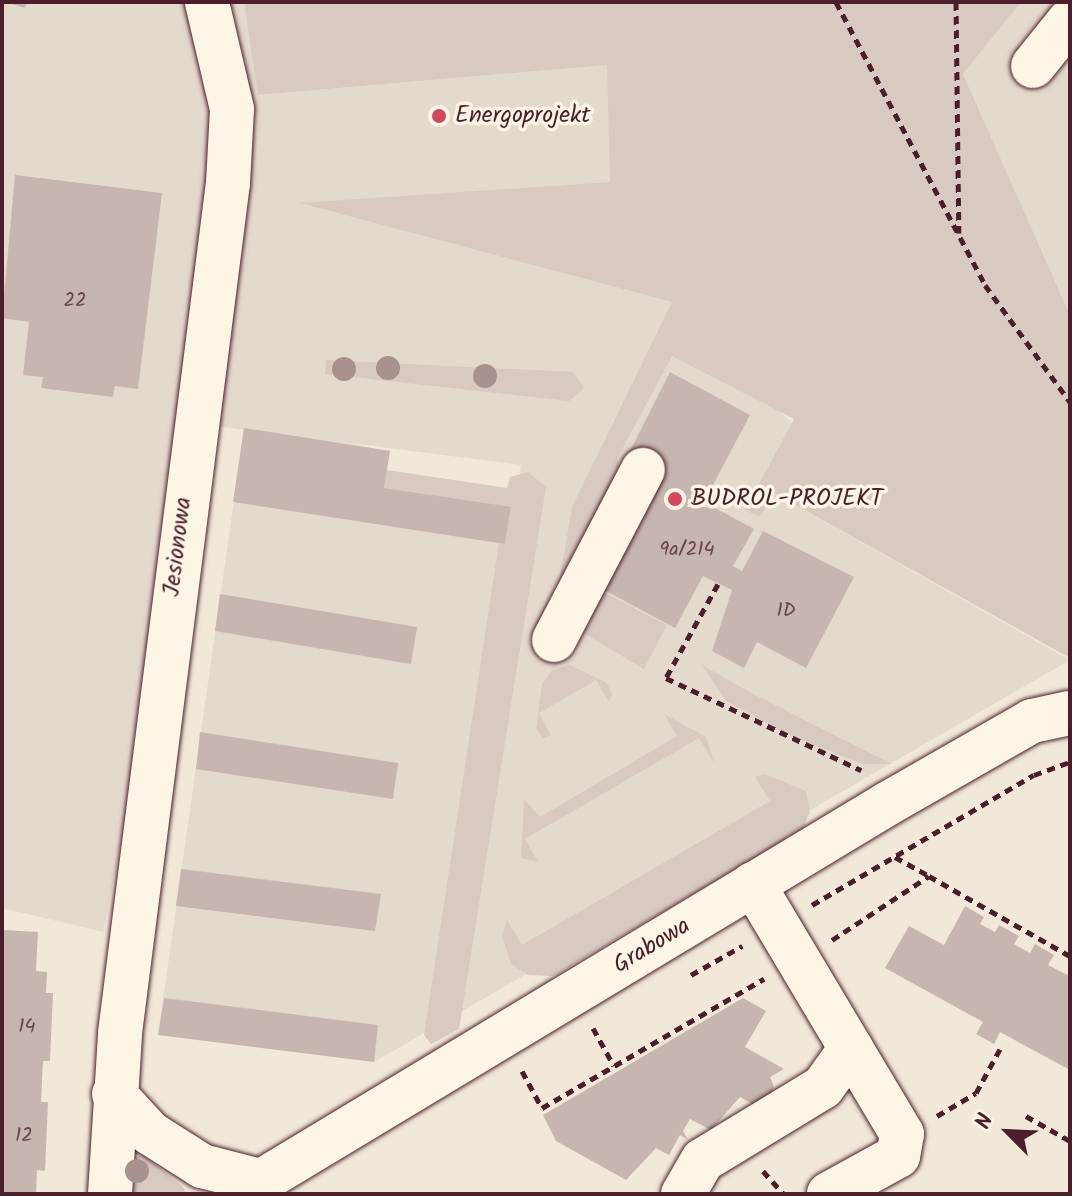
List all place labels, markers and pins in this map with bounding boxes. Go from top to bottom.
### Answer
place label: Energoprojekt [455,102,591,130]
marker: Energoprojekt [430,107,448,125]
place label: BUDROL-PROJEKT [691,485,883,513]
marker: BUDROL-PROJEKT [666,490,684,508]

